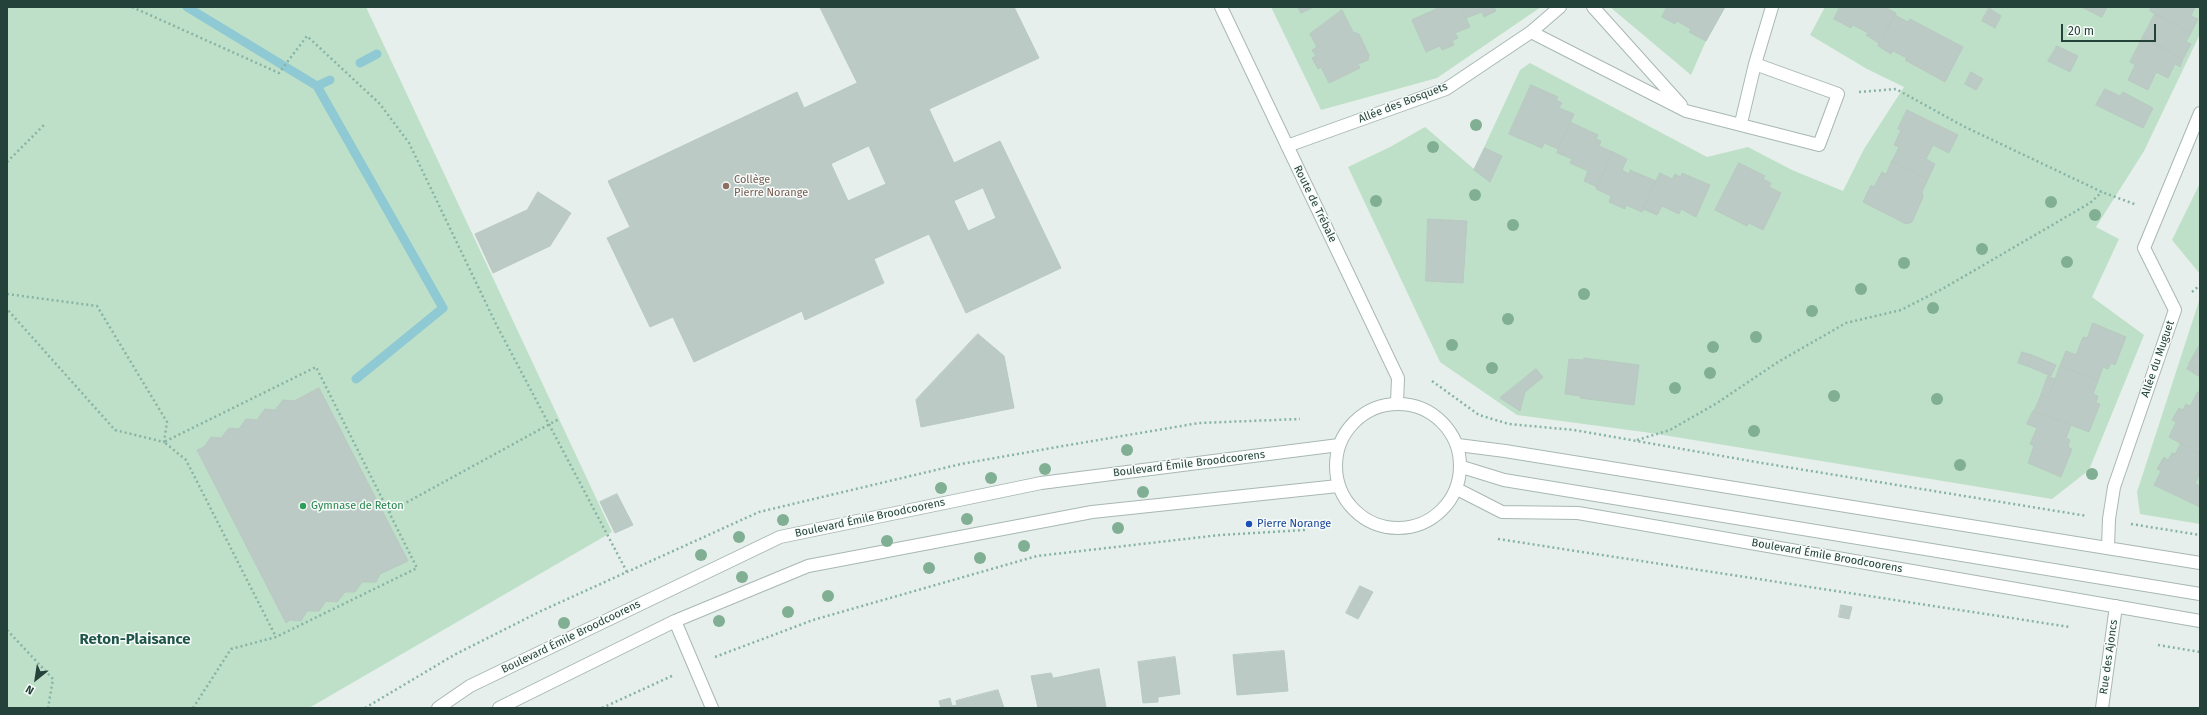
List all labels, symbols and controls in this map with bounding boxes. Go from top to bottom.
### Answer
scale bar [2063,16,2158,42]
text: 20 m [2068,24,2094,38]
street label: Allée des Bosquets [1356,80,1450,126]
street label: Route de Trébale [1291,163,1339,245]
place label: Collège Pierre Norange [734,173,808,199]
marker: Collège Pierre Norange [721,181,731,191]
street label: Allée du Muguet [2139,319,2177,399]
street label: Boulevard Émile Broodcoorens [1112,448,1266,480]
street label: Boulevard Émile Broodcoorens [794,496,946,540]
place label: Gymnase de Reton [311,499,404,513]
marker: Gymnase de Reton [298,501,308,511]
place label: Pierre Norange [1257,517,1331,531]
marker: Pierre Norange [1244,519,1254,529]
street label: Boulevard Émile Broodcoorens [1750,536,1904,576]
street label: Boulevard Émile Broodcoorens [499,598,643,676]
street label: Rue des Ajoncs [2097,619,2121,695]
district label: Reton-Plaisance [79,631,191,649]
north arrow [16,659,56,699]
text: N [23,682,36,697]

